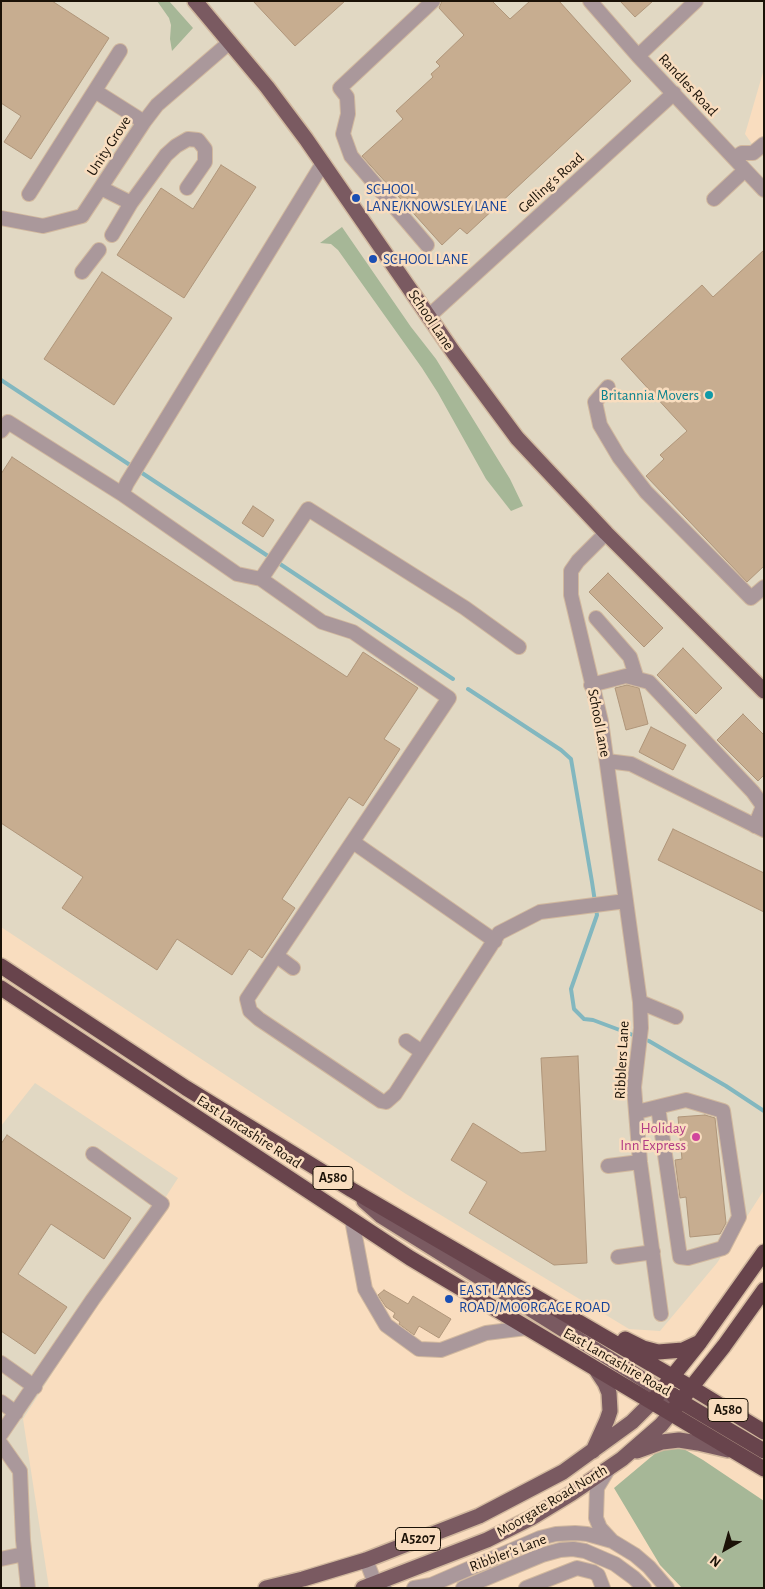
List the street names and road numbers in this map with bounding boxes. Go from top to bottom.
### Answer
street label: Randles Road [655,50,721,120]
street label: Unity Grove [83,113,135,179]
street label: Gelling's Road [515,149,587,217]
street label: School Lane [404,286,458,354]
street label: School Lane [584,687,614,759]
street label: Ribblers Lane [611,1020,633,1100]
street label: East Lancashire Road [193,1091,305,1173]
road number: A580 [313,1166,353,1190]
street label: East Lancashire Road [560,1324,674,1400]
road number: A580 [708,1398,748,1422]
street label: Moorgate Road North [493,1461,611,1541]
road number: A5207 [396,1528,440,1550]
street label: Ribbler's Lane [467,1530,549,1576]

